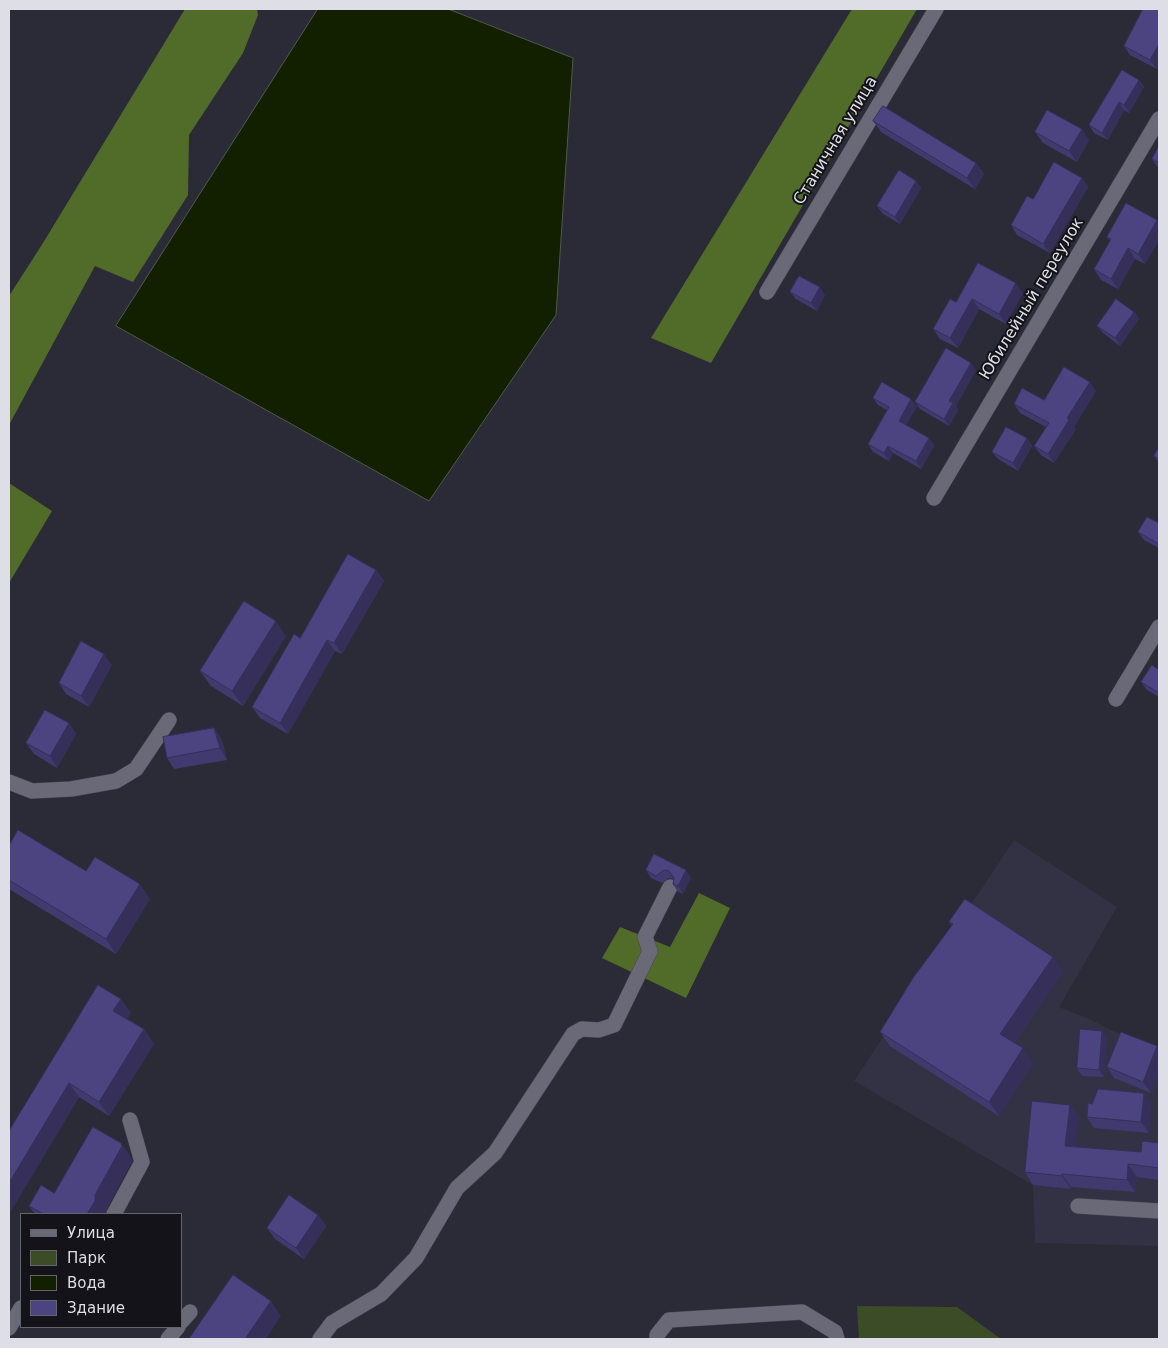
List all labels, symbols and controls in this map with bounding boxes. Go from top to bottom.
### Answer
street label: Станичная улица [790,73,882,209]
street label: Юбилейный переулок [976,214,1088,384]
legend [20,1213,182,1328]
text: Улица [67,1224,115,1242]
text: Парк [67,1249,106,1267]
text: Вода [67,1274,106,1292]
text: Здание [67,1299,125,1317]

